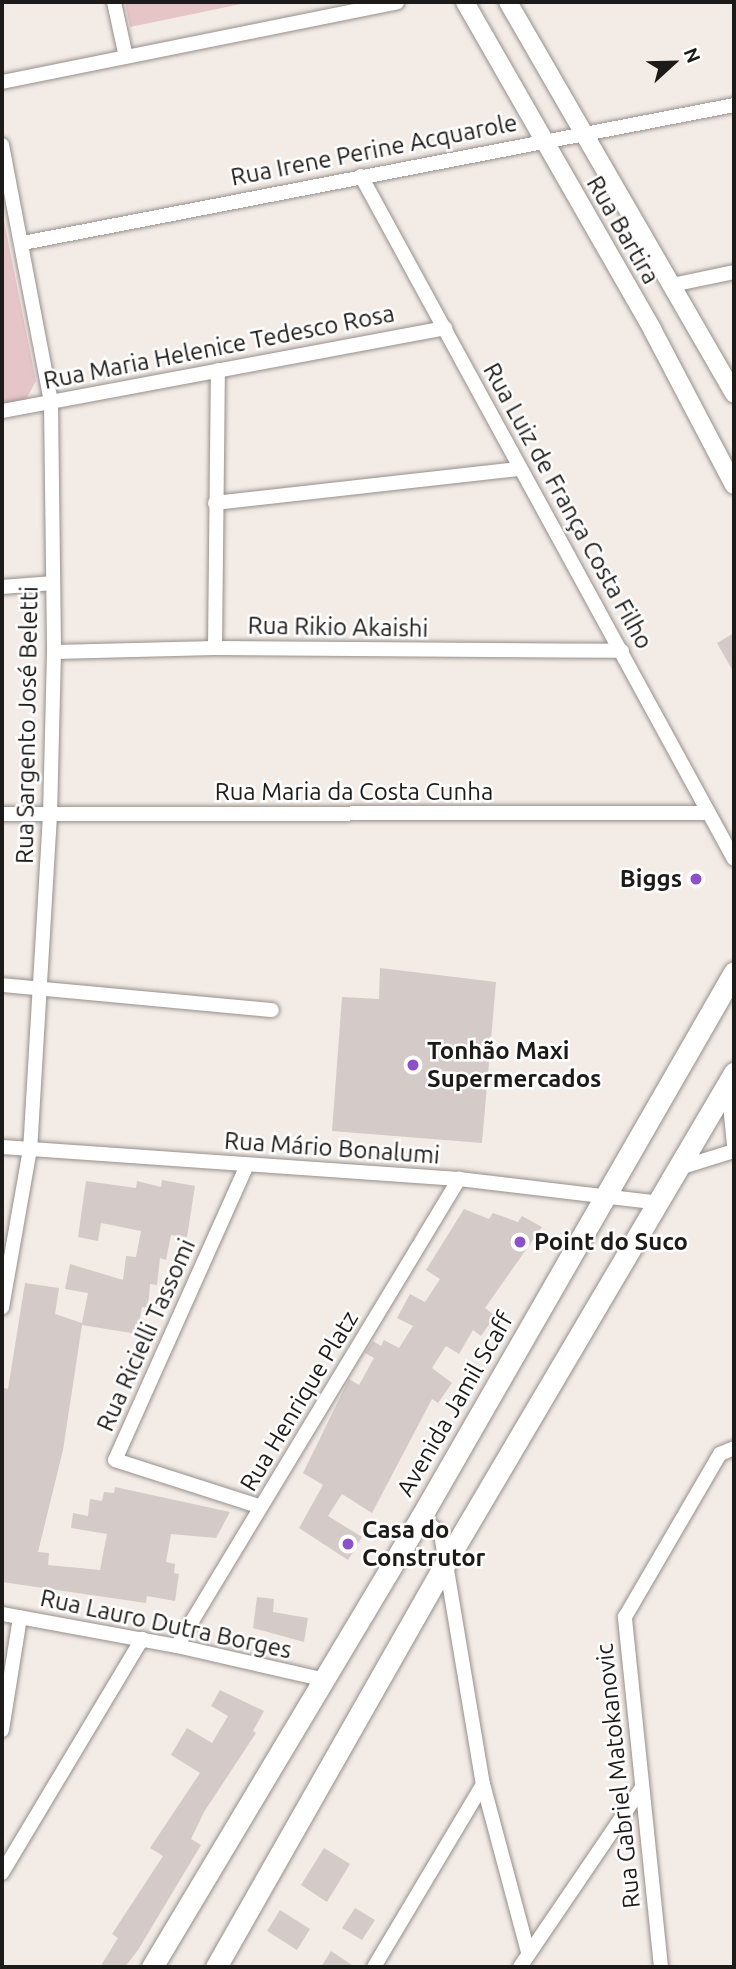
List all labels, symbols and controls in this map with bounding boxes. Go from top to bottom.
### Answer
north arrow [638,28,708,98]
text: N [680,44,705,66]
street label: Rua Irene Perine Acquarole [228,108,520,192]
street label: Rua Bartira [581,171,665,289]
street label: Rua Maria Helenice Tedesco Rosa [41,299,397,395]
street label: Rua Luiz de França Costa Filho [477,358,659,654]
street label: Rua Sargento José Beletti [10,586,44,864]
street label: Rua Rikio Akaishi [247,611,429,643]
street label: Rua Maria da Costa Cunha [215,778,493,806]
place label: Biggs [620,865,682,893]
marker: Biggs [688,871,704,887]
place label: Tonhão Maxi Supermercados [427,1037,601,1093]
marker: Tonhão Maxi Supermercados [405,1057,421,1073]
street label: Rua Mário Bonalumi [223,1126,441,1170]
place label: Point do Suco [534,1228,688,1256]
street label: Rua Ricielli Tassomi [91,1234,201,1436]
marker: Point do Suco [512,1234,528,1250]
street label: Rua Henrique Platz [234,1306,364,1496]
street label: Avenida Jamil Scaff [390,1307,520,1501]
place label: Casa do Construtor [362,1516,485,1572]
marker: Casa do Construtor [340,1536,356,1552]
street label: Rua Lauro Dutra Borges [38,1583,294,1665]
street label: Rua Gabriel Matokanovic [590,1642,646,1910]

